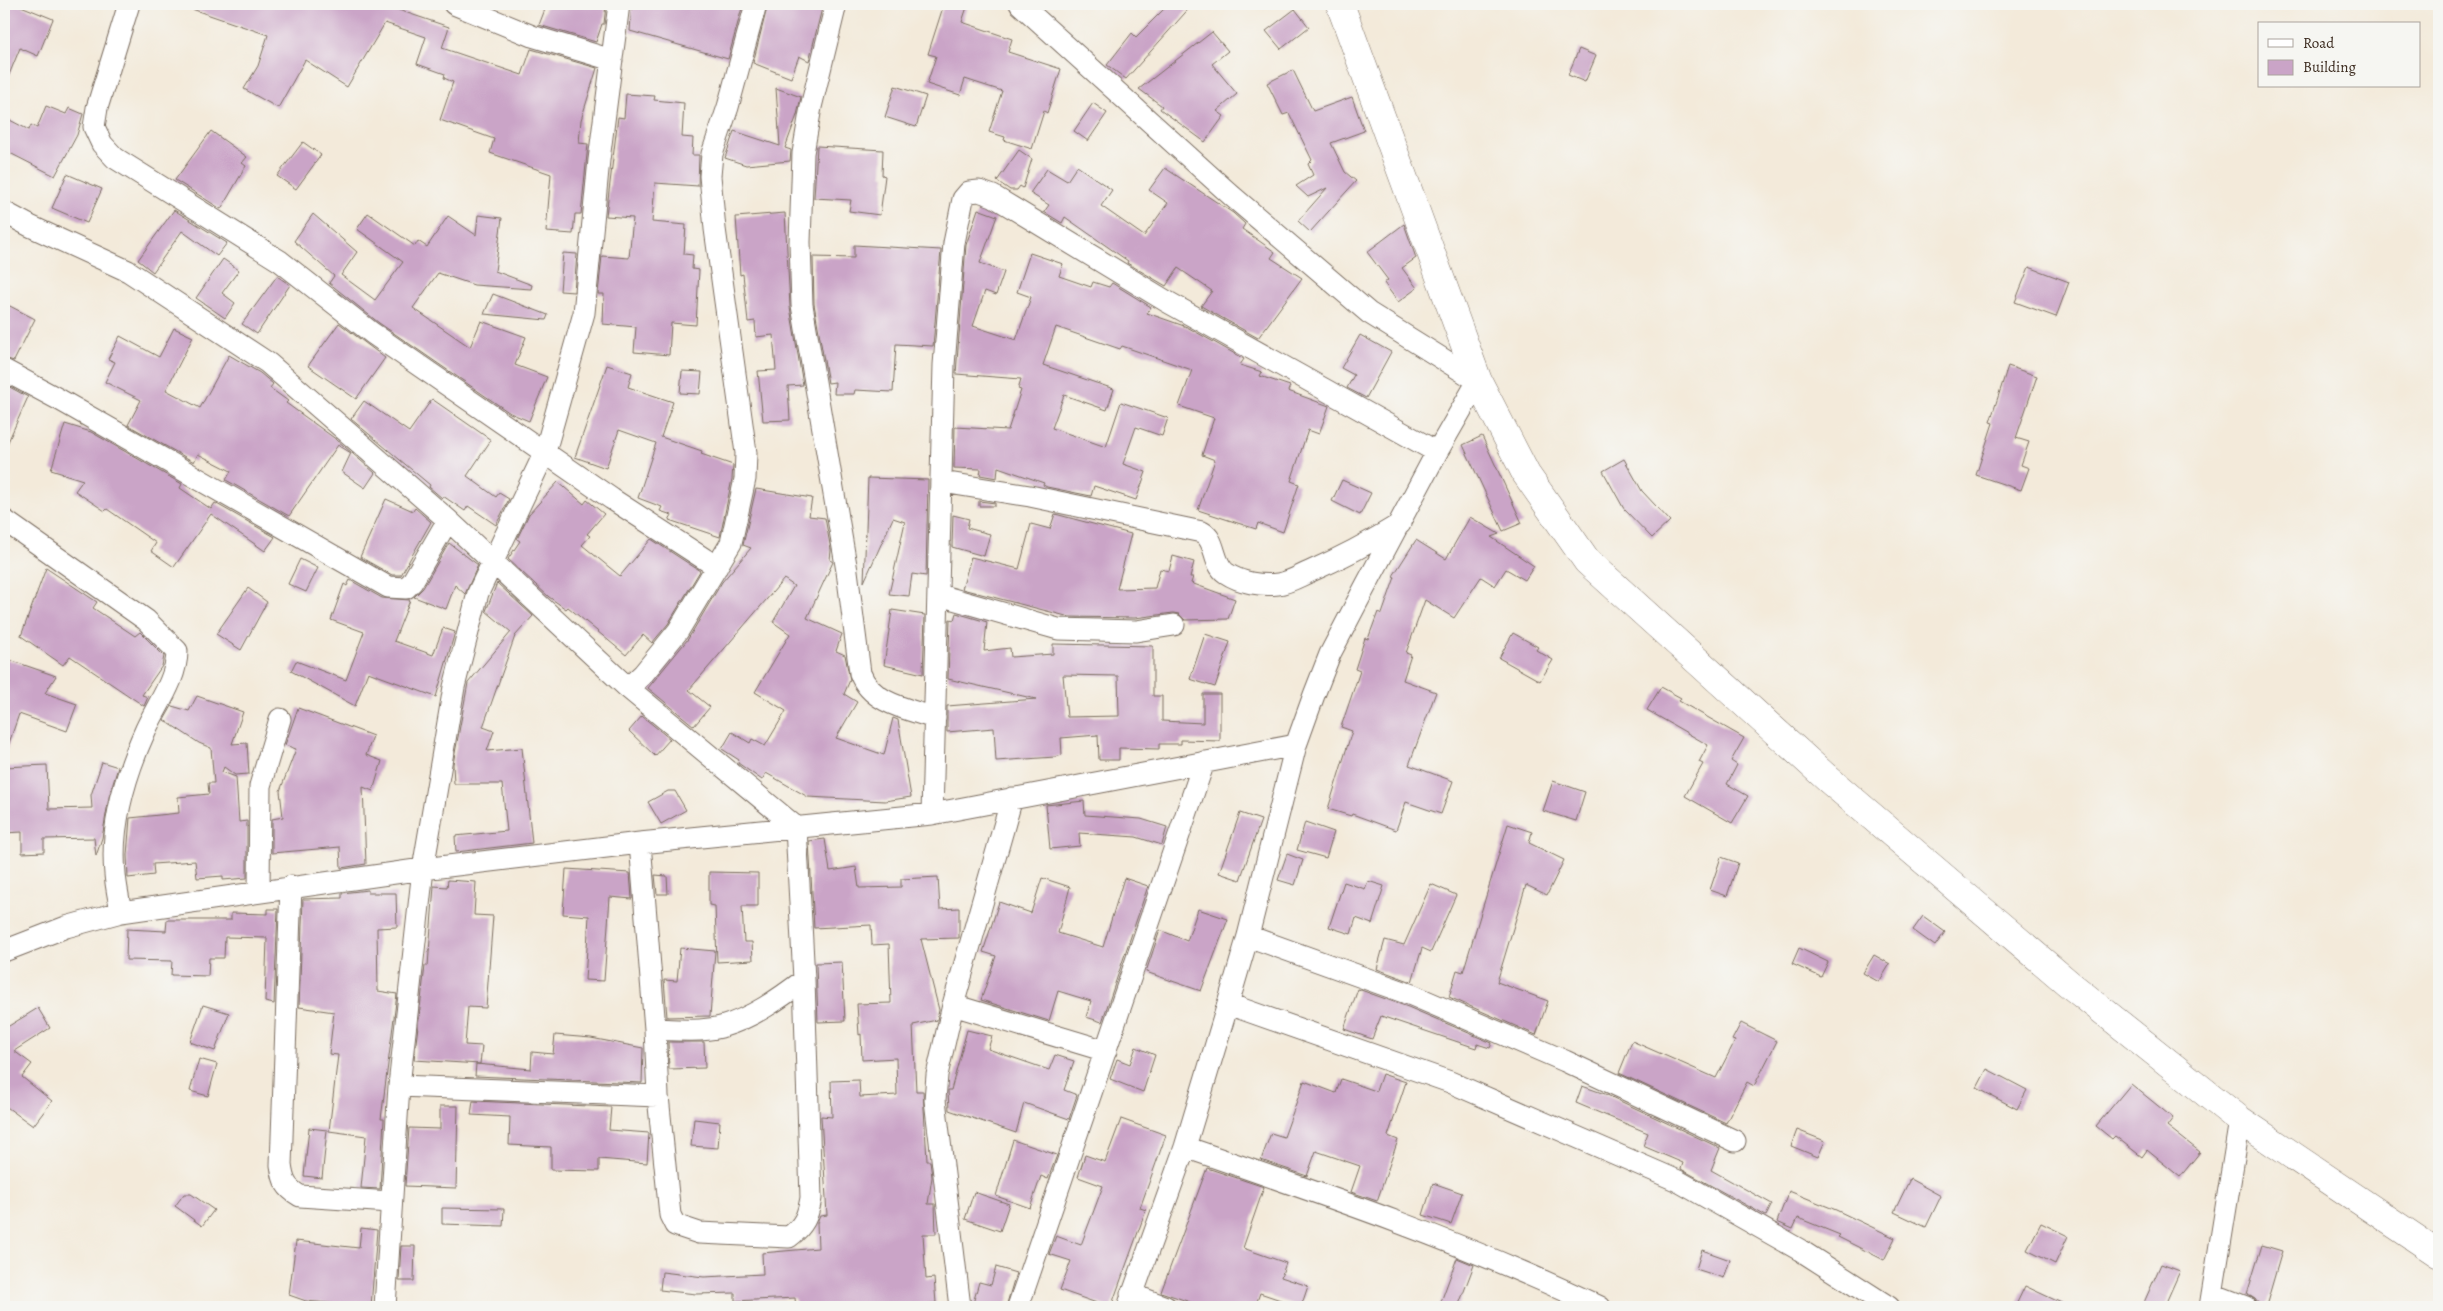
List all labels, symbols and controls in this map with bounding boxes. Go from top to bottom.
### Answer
legend [2258,22,2420,88]
text: Road [2303,33,2335,53]
text: Building [2303,57,2356,77]

